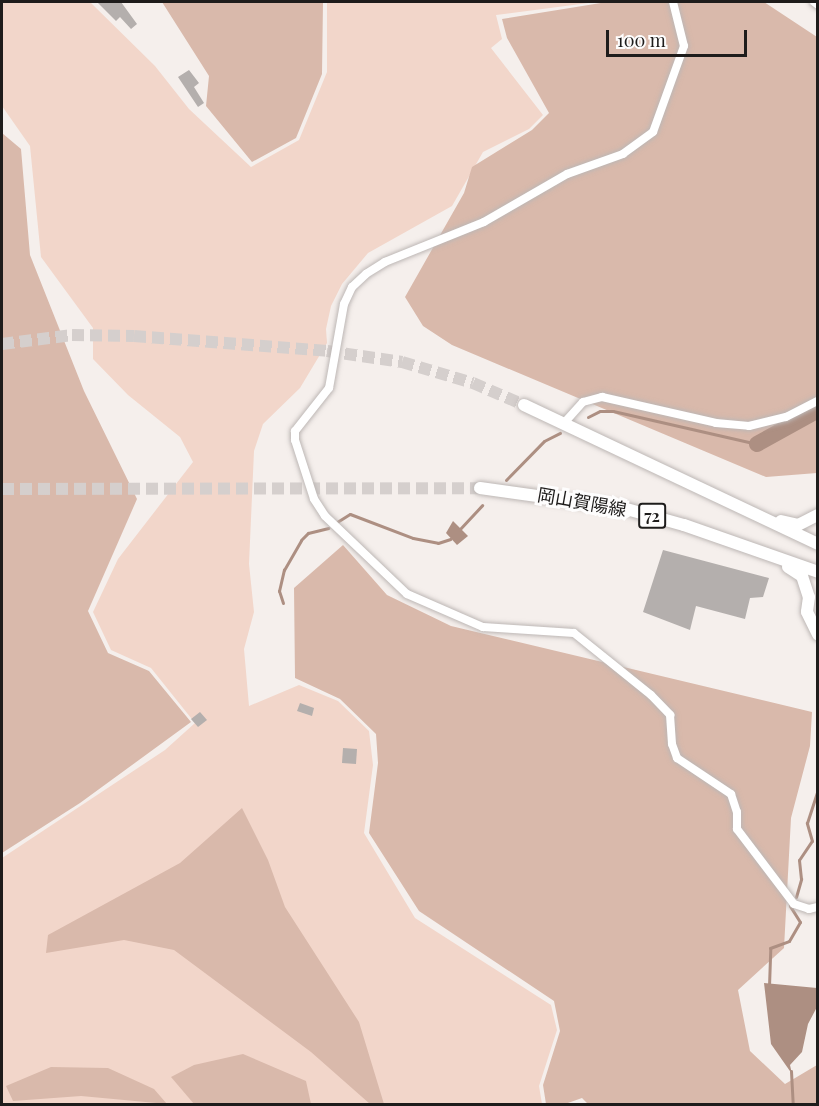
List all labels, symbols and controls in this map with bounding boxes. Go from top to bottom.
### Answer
scale bar [609,18,750,56]
text: 100 m [617,28,666,52]
street label: 岡山賀陽線 [536,484,628,520]
road number: 72 [637,503,667,529]

